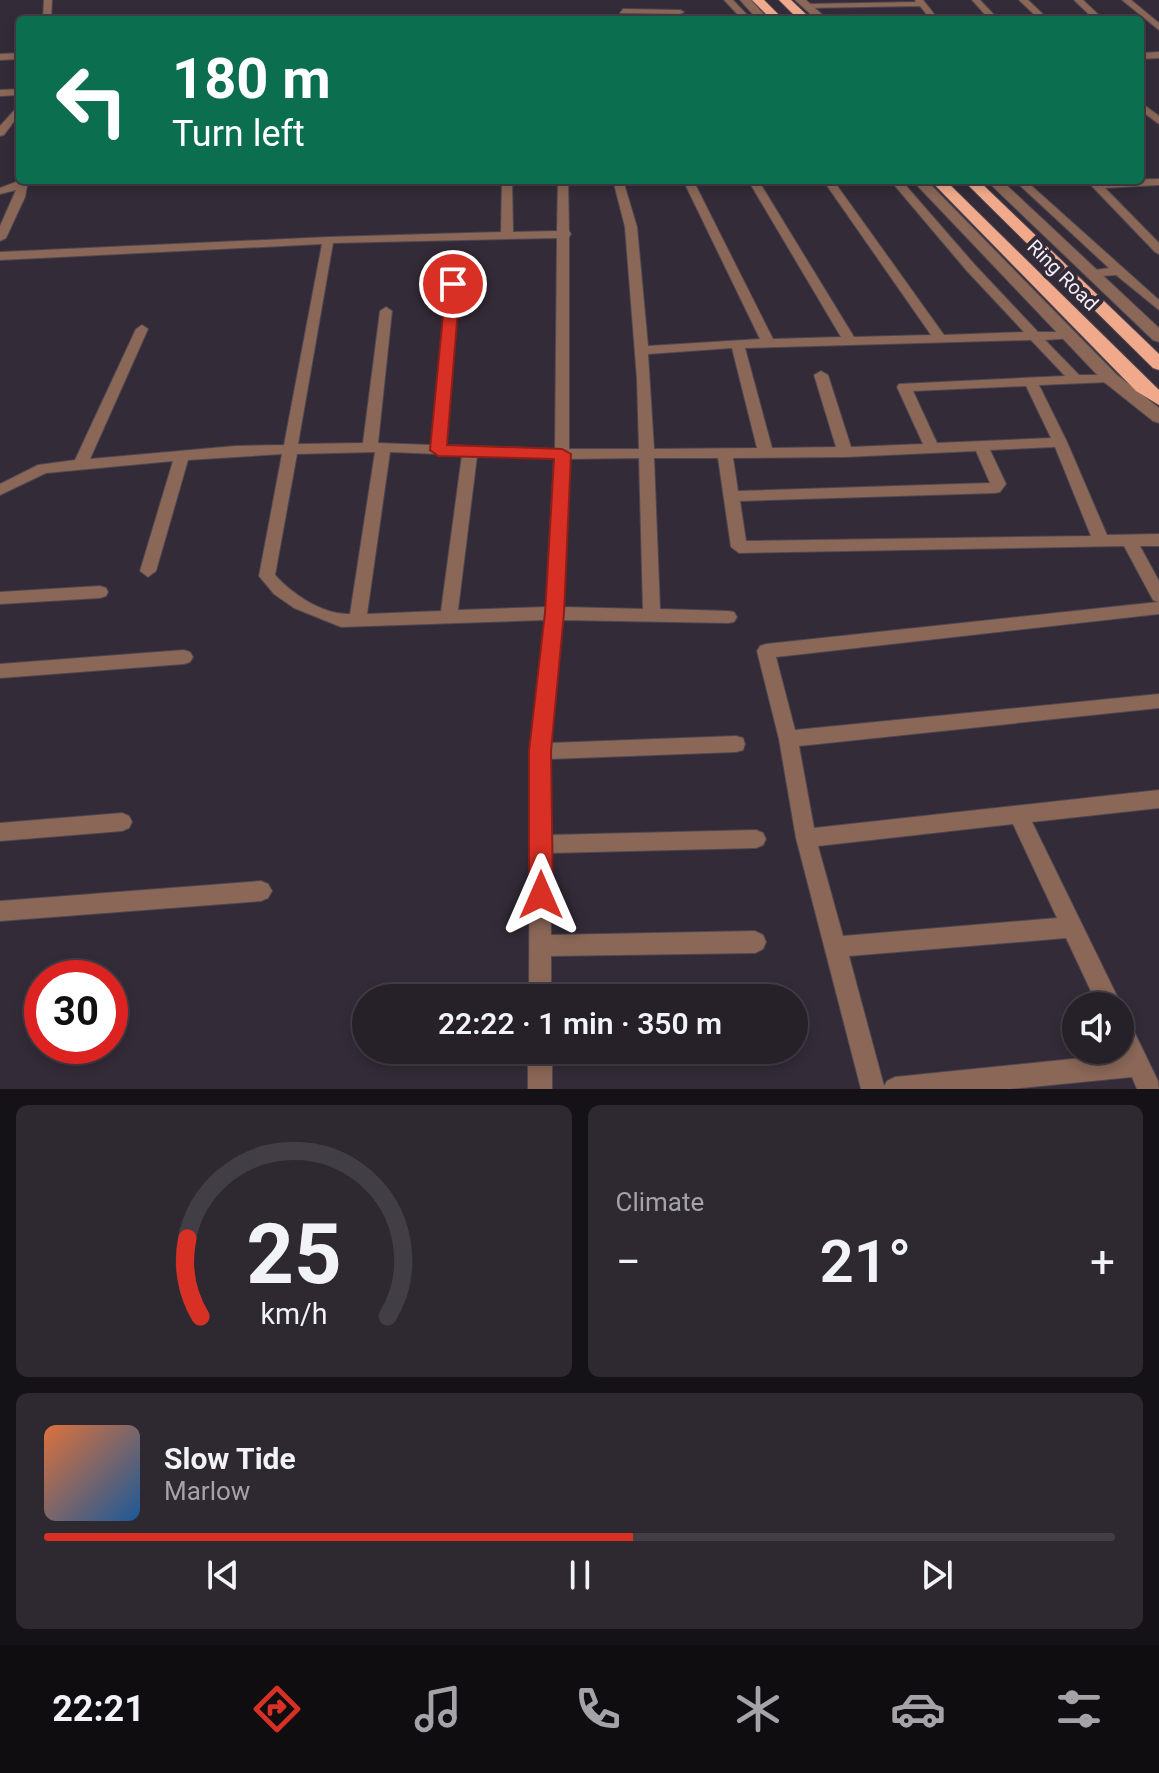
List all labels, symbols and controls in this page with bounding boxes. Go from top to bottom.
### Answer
text: 180 m [172,46,331,112]
icon: left [40,48,144,152]
text: Turn left [172,113,305,155]
street label: Ring Road [1023,235,1103,315]
pin [419,250,487,318]
icon: arrive [431,262,475,306]
position arrow [499,853,583,937]
speed limit sign: 30 [24,960,128,1064]
map controls [1062,992,1134,1064]
button: sound [1062,992,1134,1064]
text: 22:22 · 1 min · 350 m [438,1006,722,1041]
text: Climate [616,1187,704,1217]
text: 25 [246,1206,341,1303]
text: 21° [819,1226,911,1297]
text: − [616,1236,641,1288]
text: + [1090,1236,1115,1288]
text: km/h [260,1297,327,1331]
text: Slow Tide [164,1441,296,1476]
text: Marlow [164,1476,250,1506]
icon: previous [201,1553,245,1597]
icon: pause [558,1553,602,1597]
icon: next [915,1553,959,1597]
icon: directions [249,1681,305,1737]
icon: music [410,1681,466,1737]
icon: phone [570,1681,626,1737]
icon: climate [730,1681,786,1737]
icon: car [890,1681,946,1737]
icon: filters [1051,1681,1107,1737]
text: 22:21 [52,1688,145,1730]

